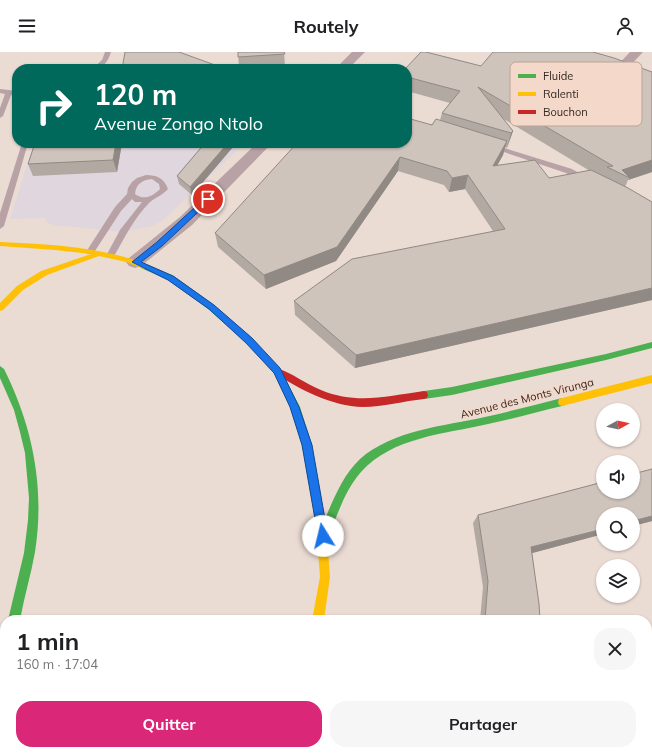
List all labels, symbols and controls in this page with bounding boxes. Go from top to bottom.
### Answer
icon: menu [16,15,38,37]
text: Routely [294,15,358,38]
icon: person [614,15,636,37]
legend [510,62,642,126]
text: Fluide [543,69,573,83]
text: 120 m [94,77,177,112]
icon: right [28,80,80,132]
text: Ralenti [543,87,579,101]
text: Bouchon [543,105,588,119]
text: Avenue Zongo Ntolo [94,112,263,135]
pin [191,182,225,216]
icon: arrive [197,188,219,210]
street label: Avenue des Monts Virunga [459,375,595,421]
north arrow [596,403,640,447]
map controls [596,403,640,603]
button: sound [596,455,640,499]
button: search [596,507,640,551]
position arrow [302,515,344,557]
button: layers [596,559,640,603]
text: 1 min [16,626,79,656]
button: close [594,628,636,670]
text: 160 m · 17:04 [16,656,98,672]
button: Quitter [16,701,322,747]
button: Partager [330,701,636,747]

